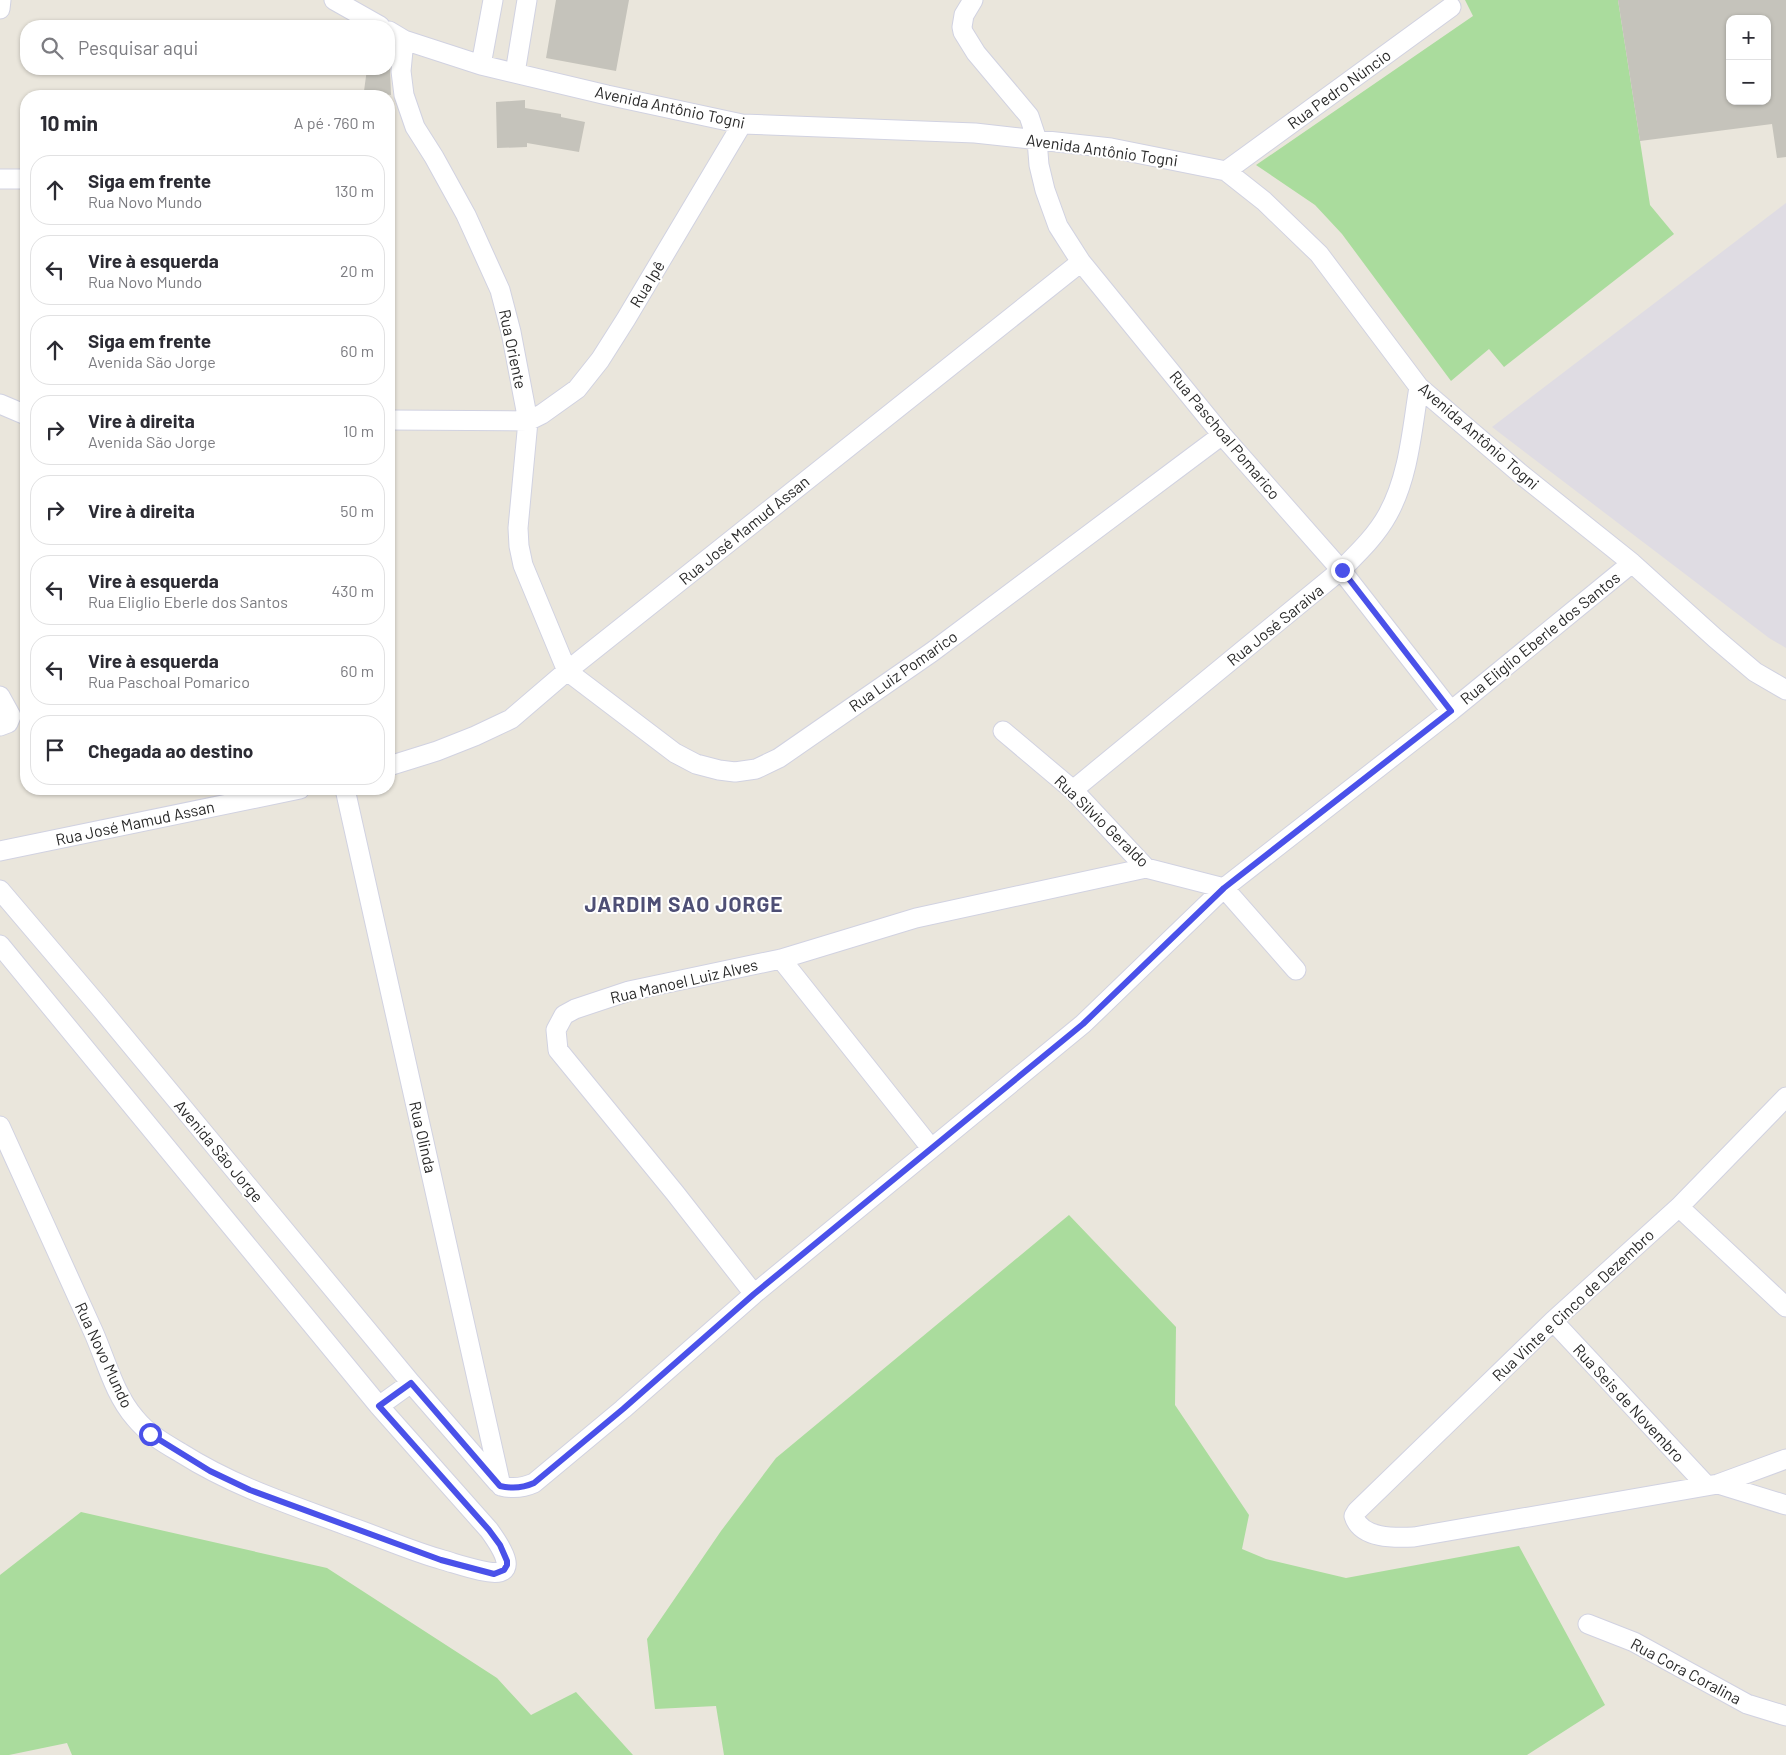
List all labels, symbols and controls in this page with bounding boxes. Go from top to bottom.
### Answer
map controls [1726,15,1771,105]
button: + [1726,15,1771,60]
search box [20,20,395,75]
icon: search [38,34,66,62]
text: Pesquisar aqui [78,36,198,59]
street label: Rua Pedro Núncio [1283,45,1394,132]
button: − [1726,60,1771,105]
street label: Avenida Antônio Togni [593,81,747,132]
text: 10 min [40,110,98,135]
text: A pé · 760 m [294,113,375,132]
street label: Avenida Antônio Togni [1025,129,1179,170]
text: Siga em frente [88,169,211,192]
icon: ahead [41,176,69,204]
text: 130 m [335,181,374,200]
text: Rua Novo Mundo [88,192,202,211]
text: Vire à esquerda [88,249,219,272]
icon: left [41,256,69,284]
street label: Rua Ipê [625,257,668,311]
text: 20 m [340,261,374,280]
text: Rua Novo Mundo [88,272,202,291]
street label: Rua Oriente [496,307,531,390]
text: Siga em frente [88,329,211,352]
icon: ahead [41,336,69,364]
text: 60 m [340,341,374,360]
text: Avenida São Jorge [88,352,216,371]
street label: Rua Paschoal Pomarico [1166,367,1285,503]
street label: Avenida Antônio Togni [1415,378,1543,493]
text: Vire à direita [88,409,195,432]
icon: right [41,416,69,444]
text: 10 m [343,421,374,440]
text: Avenida São Jorge [88,432,216,451]
street label: Rua José Mamud Assan [675,471,813,588]
icon: right [41,496,69,524]
text: Vire à direita [88,499,195,522]
text: 50 m [340,501,374,520]
route end [1331,559,1354,582]
street label: Rua Eliglio Eberle dos Santos [1456,567,1623,708]
text: Vire à esquerda [88,569,219,592]
icon: left [41,576,69,604]
street label: Rua José Saraiva [1223,580,1327,669]
text: 430 m [331,581,374,600]
text: Rua Eliglio Eberle dos Santos [88,592,288,611]
street label: Rua Luiz Pomarico [845,626,961,715]
text: Vire à esquerda [88,649,219,672]
icon: left [41,656,69,684]
text: 60 m [340,661,374,680]
text: Rua Paschoal Pomarico [88,672,250,691]
icon: arrive [41,736,69,764]
text: Chegada ao destino [88,739,253,762]
street label: Rua Silvio Geraldo [1051,771,1154,870]
street label: Rua José Mamud Assan [54,796,216,849]
district label: JARDIM SAO JORGE [584,891,784,916]
street label: Rua Manoel Luiz Alves [608,954,760,1007]
street label: Avenida São Jorge [171,1096,268,1206]
street label: Rua Olinda [406,1099,441,1175]
street label: Rua Vinte e Cinco de Dezembro [1488,1225,1658,1385]
street label: Rua Novo Mundo [72,1299,137,1411]
street label: Rua Seis de Novembro [1570,1340,1689,1466]
route start [139,1423,162,1446]
street label: Rua Cora Coralina [1628,1633,1745,1708]

